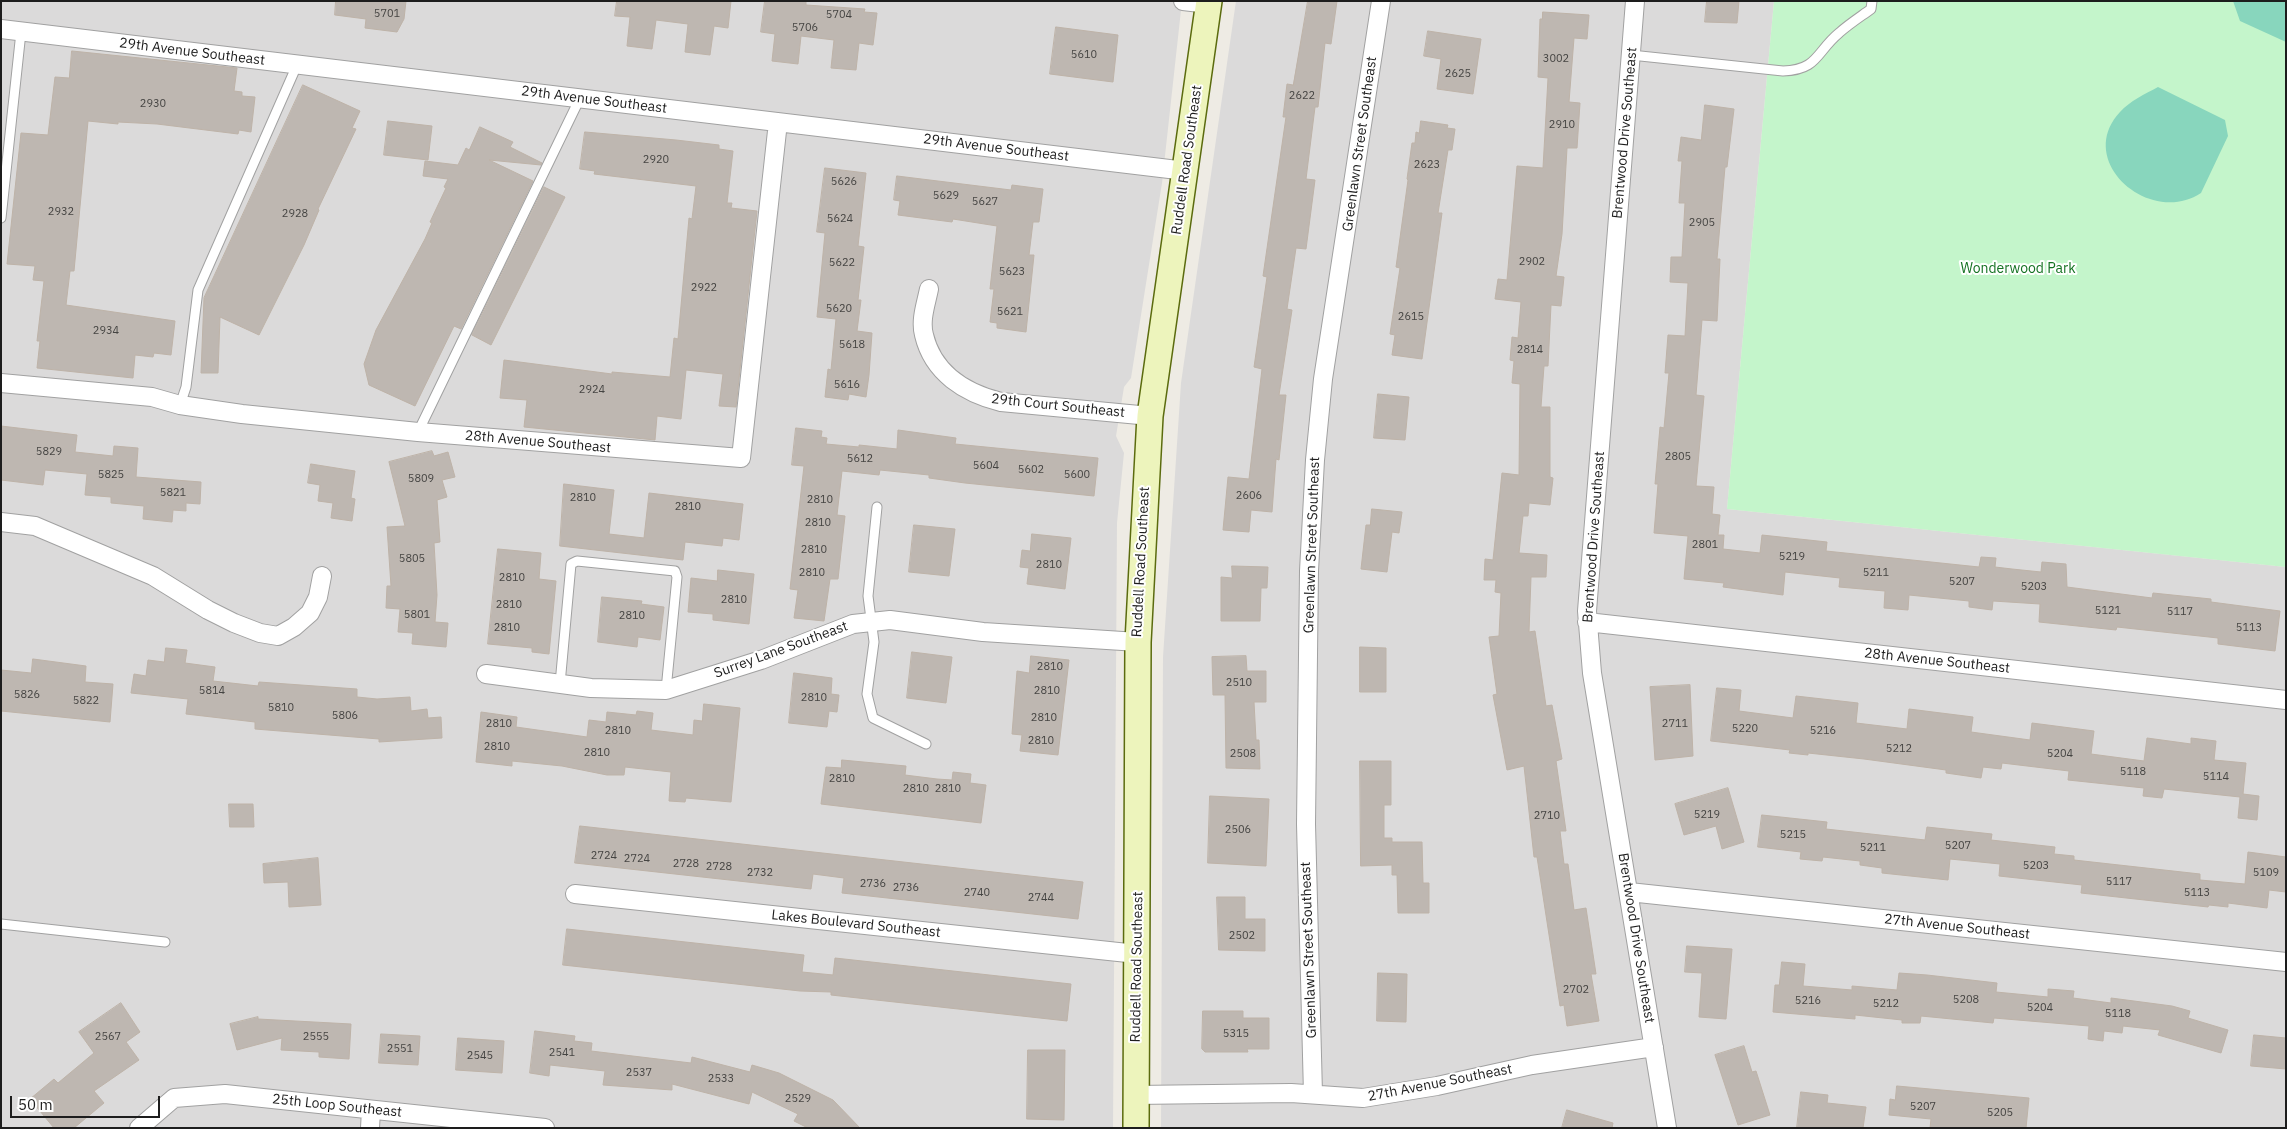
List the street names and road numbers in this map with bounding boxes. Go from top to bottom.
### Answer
street label: 29th Avenue Southeast [118,35,266,69]
street label: Brentwood Drive Southeast [1609,47,1641,219]
street label: Greenlawn Street Southeast [1339,55,1381,233]
street label: 29th Avenue Southeast [520,83,668,117]
street label: Ruddell Road Southeast [1168,84,1206,236]
street label: 29th Avenue Southeast [922,131,1070,165]
street label: 29th Court Southeast [990,391,1126,421]
street label: 28th Avenue Southeast [464,427,612,457]
street label: Brentwood Drive Southeast [1580,451,1608,623]
street label: Greenlawn Street Southeast [1301,456,1323,634]
street label: Ruddell Road Southeast [1129,486,1153,638]
street label: Surrey Lane Southeast [712,618,850,682]
street label: 28th Avenue Southeast [1863,645,2011,677]
street label: Brentwood Drive Southeast [1614,852,1658,1024]
street label: Greenlawn Street Southeast [1298,861,1320,1039]
street label: Ruddell Road Southeast [1127,891,1147,1043]
street label: Lakes Boulevard Southeast [771,907,941,941]
street label: 27th Avenue Southeast [1883,911,2031,943]
street label: 27th Avenue Southeast [1366,1061,1514,1105]
street label: 25th Loop Southeast [271,1091,403,1121]

